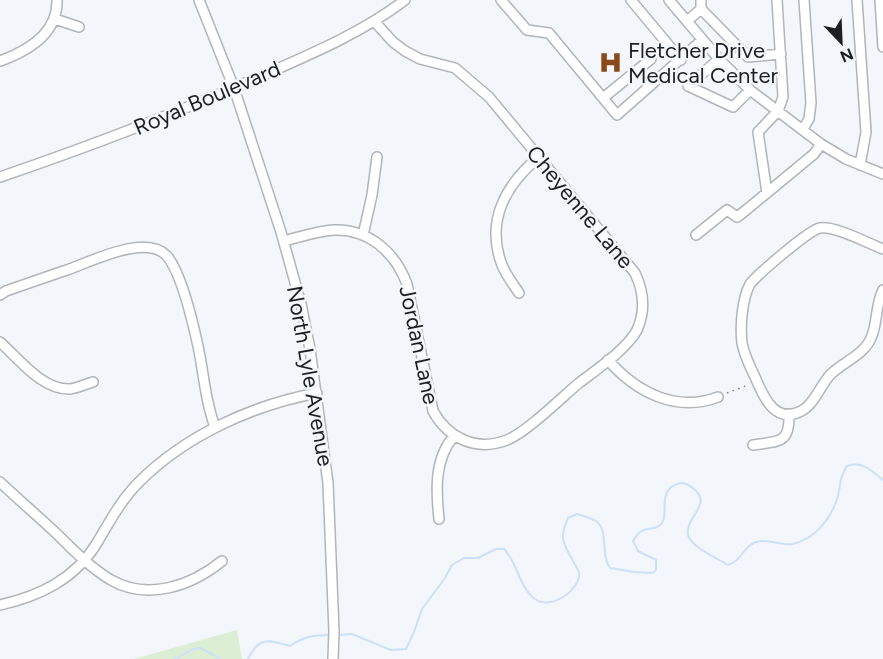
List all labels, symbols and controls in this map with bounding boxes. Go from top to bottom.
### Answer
north arrow [811,12,871,72]
place label: Fletcher Drive Medical Center [628,37,778,89]
text: N [837,44,856,67]
hospital icon: Fletcher Drive Medical Center [597,50,623,76]
street label: Royal Boulevard [130,55,284,141]
street label: Cheyenne Lane [521,140,639,274]
street label: Jordan Lane [393,283,445,407]
street label: North Lyle Avenue [281,284,339,468]

